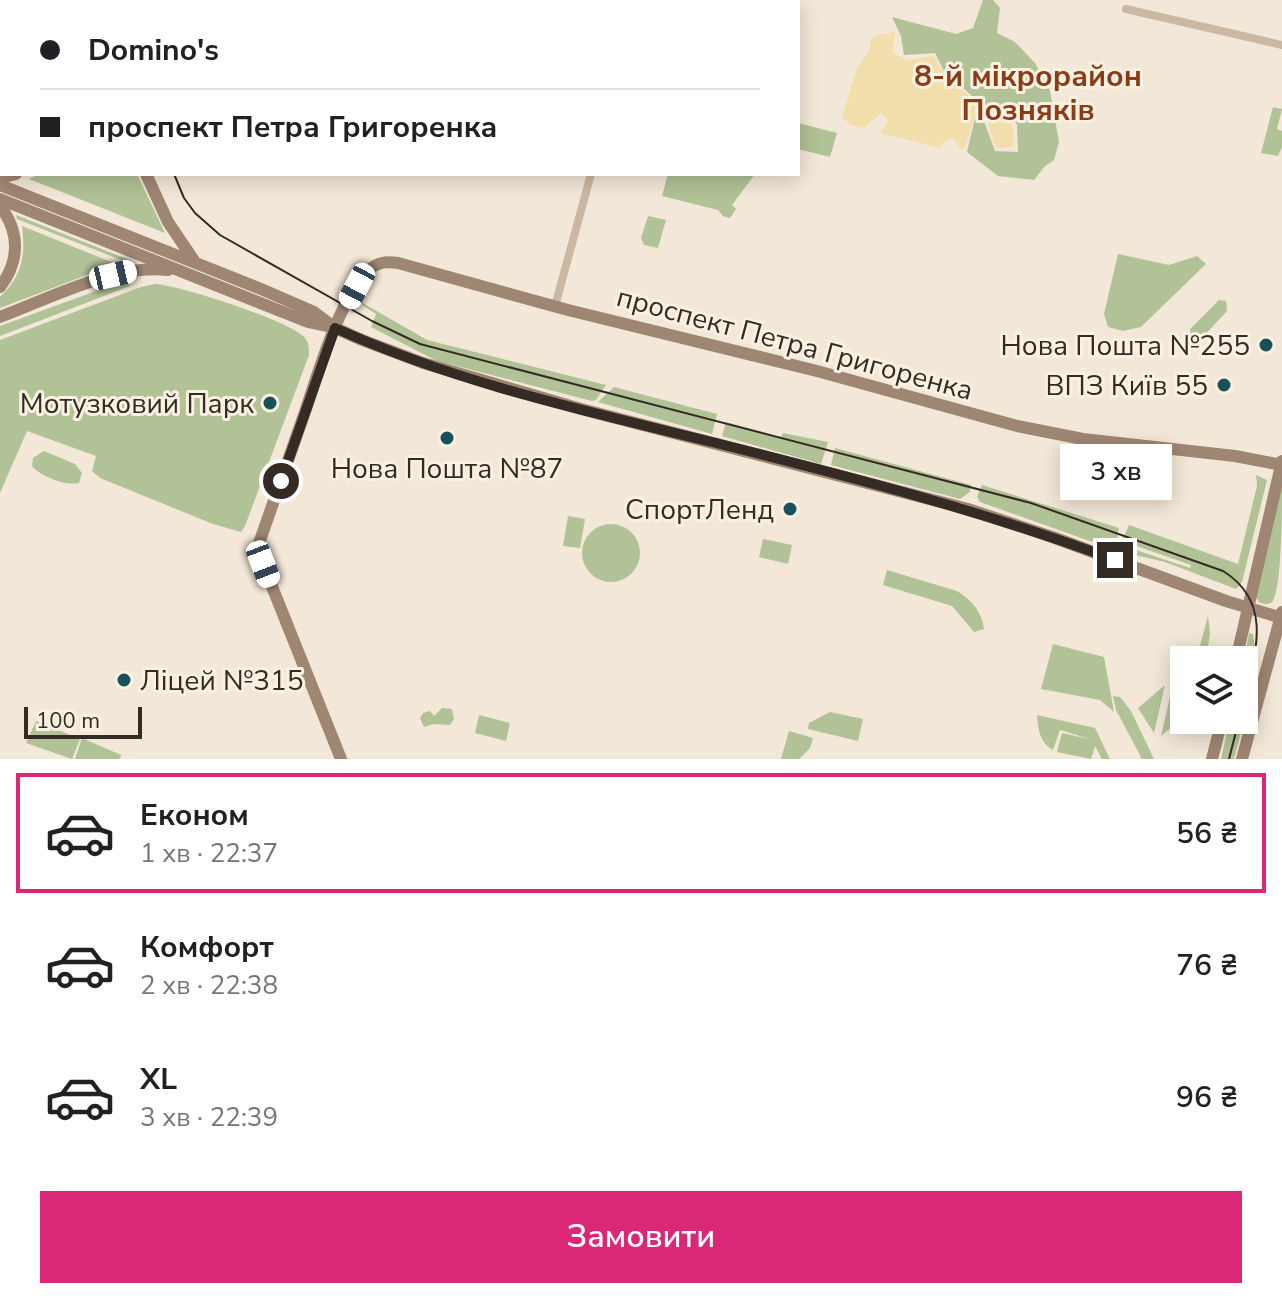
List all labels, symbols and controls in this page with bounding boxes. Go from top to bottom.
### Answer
text: Domino's [88,30,219,71]
district label: 8-й мікрорайон Позняків [914,56,1142,131]
text: проспект Петра Григоренка [88,107,497,148]
car [87,258,139,292]
car [335,259,379,313]
street label: проспект Петра Григоренка [612,278,977,410]
place label: Нова Пошта №255 [1001,327,1250,365]
marker: Нова Пошта №255 [1257,336,1275,354]
place label: ВПЗ Київ 55 [1046,367,1208,405]
marker: ВПЗ Київ 55 [1215,376,1233,394]
place label: Мотузковий Парк [20,385,254,423]
marker: Мотузковий Парк [261,394,279,412]
marker: Нова Пошта №87 [438,429,456,447]
callout: 3 хв [1059,444,1171,500]
place label: Нова Пошта №87 [331,450,563,488]
text: 3 хв [1090,454,1142,489]
route start [263,463,299,499]
place label: СпортЛенд [625,491,774,529]
marker: СпортЛенд [781,500,799,518]
car [243,537,283,591]
route end [1097,542,1133,578]
map controls [1170,646,1258,734]
button: layers [1170,646,1258,734]
place label: Ліцей №315 [140,662,304,700]
marker: Ліцей №315 [115,671,133,689]
scale bar [24,703,142,739]
text: 100 m [36,706,100,736]
text: Економ [140,795,249,836]
icon: car [44,797,116,869]
text: 56 ₴ [1176,813,1238,854]
text: 1 хв · 22:37 [140,836,278,871]
text: Комфорт [140,927,274,968]
icon: car [44,929,116,1001]
text: 76 ₴ [1176,945,1238,986]
text: 2 хв · 22:38 [140,968,278,1003]
text: XL [140,1059,177,1100]
icon: car [44,1061,116,1133]
text: 96 ₴ [1176,1077,1238,1118]
text: 3 хв · 22:39 [140,1100,278,1135]
button: Замовити [40,1191,1242,1283]

